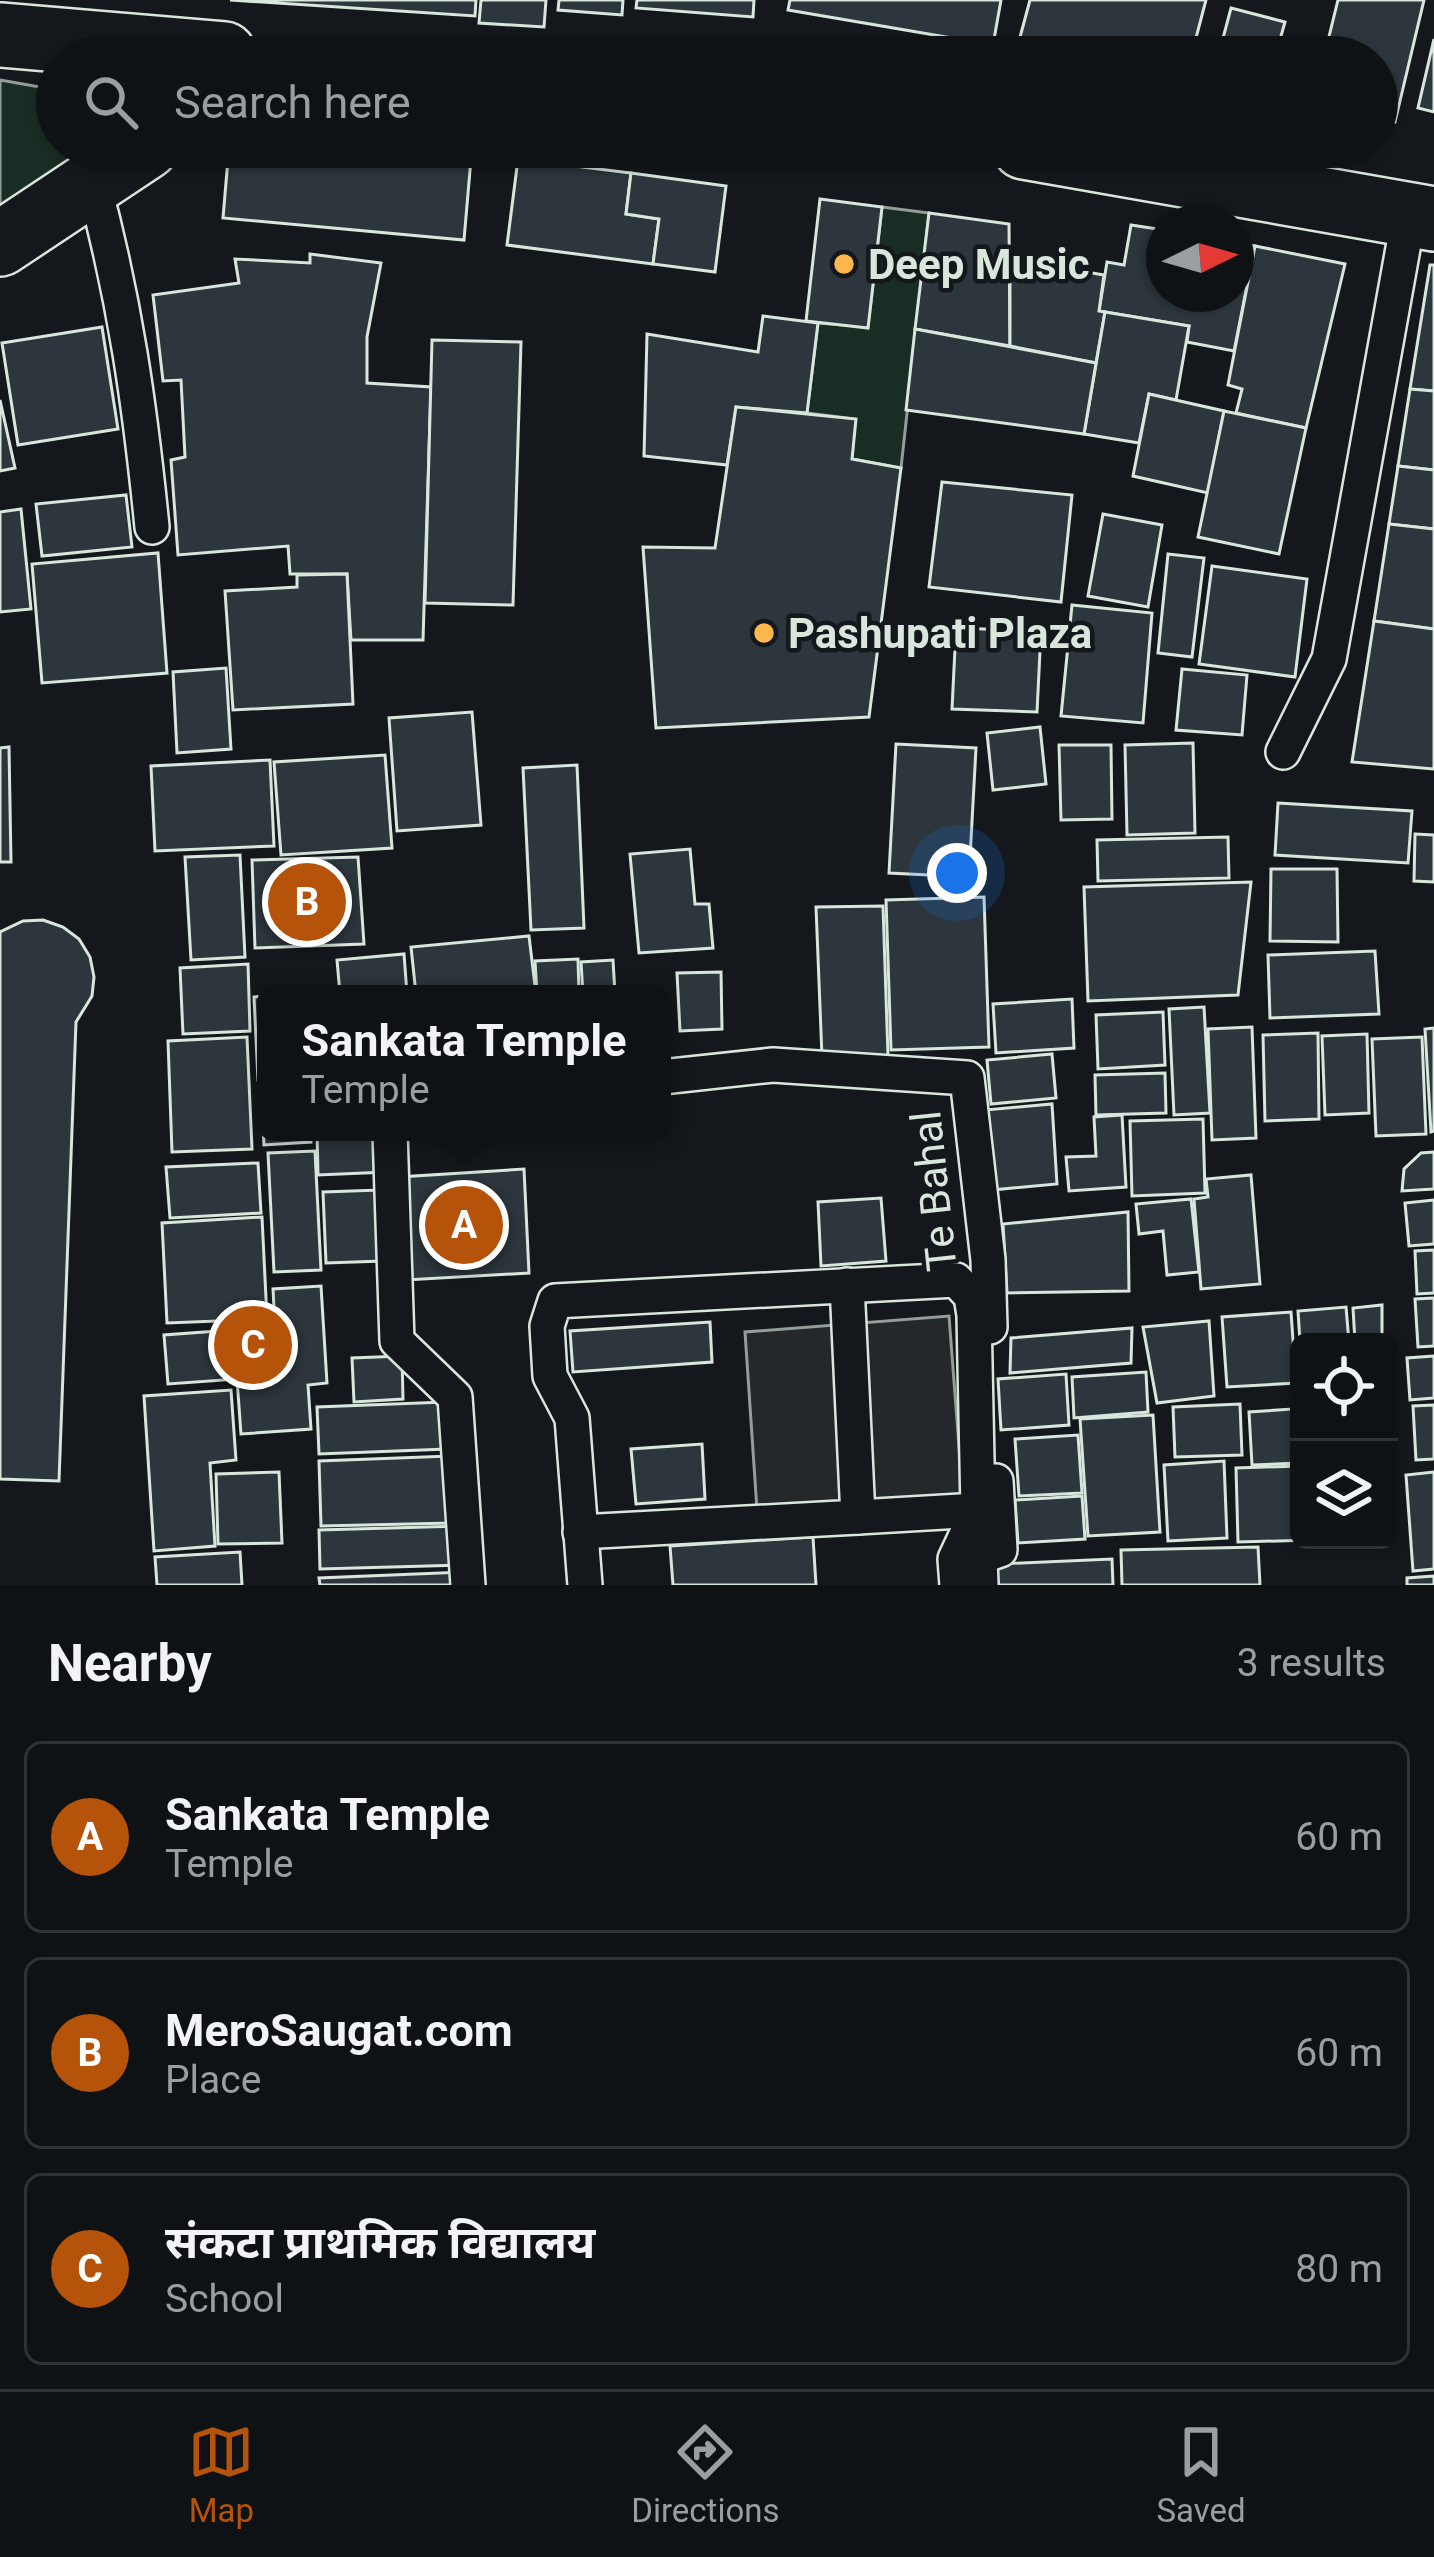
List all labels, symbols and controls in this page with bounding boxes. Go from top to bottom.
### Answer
search box [36,36,1398,168]
icon: search [78,69,144,135]
text: Search here [174,76,411,129]
north arrow [1146,204,1254,312]
place label: Deep Music [868,240,1090,289]
marker: Deep Music [831,251,857,277]
place label: Pashupati Plaza [788,609,1092,658]
marker: Pashupati Plaza [751,620,777,646]
your location [927,843,987,903]
pin: B [268,857,346,947]
popup [257,985,671,1141]
text: Sankata Temple [301,1014,627,1067]
text: Temple [301,1067,430,1113]
street label: Te Bahal [901,1108,967,1274]
pin: A [425,1180,503,1270]
pin: C [214,1300,292,1390]
map controls [1290,1333,1398,1549]
button: locate [1290,1333,1398,1441]
button: layers [1290,1441,1398,1549]
text: Nearby [48,1634,212,1693]
text: 3 results [1237,1640,1386,1686]
text: Sankata Temple [165,1788,490,1841]
text: A [77,1814,103,1860]
text: 60 m [1295,1814,1383,1860]
text: Temple [165,1841,293,1887]
text: MeroSaugat.com [165,2004,513,2057]
text: B [78,2030,102,2076]
text: 60 m [1295,2030,1383,2076]
text: Place [165,2057,261,2103]
text: संकटा प्राथमिक विद्यालय [165,2216,595,2269]
text: C [77,2246,103,2292]
text: 80 m [1295,2246,1383,2292]
text: School [165,2276,284,2322]
tab: Map [188,2419,254,2530]
tab: Directions [631,2419,780,2530]
tab: Saved [1156,2419,1246,2530]

